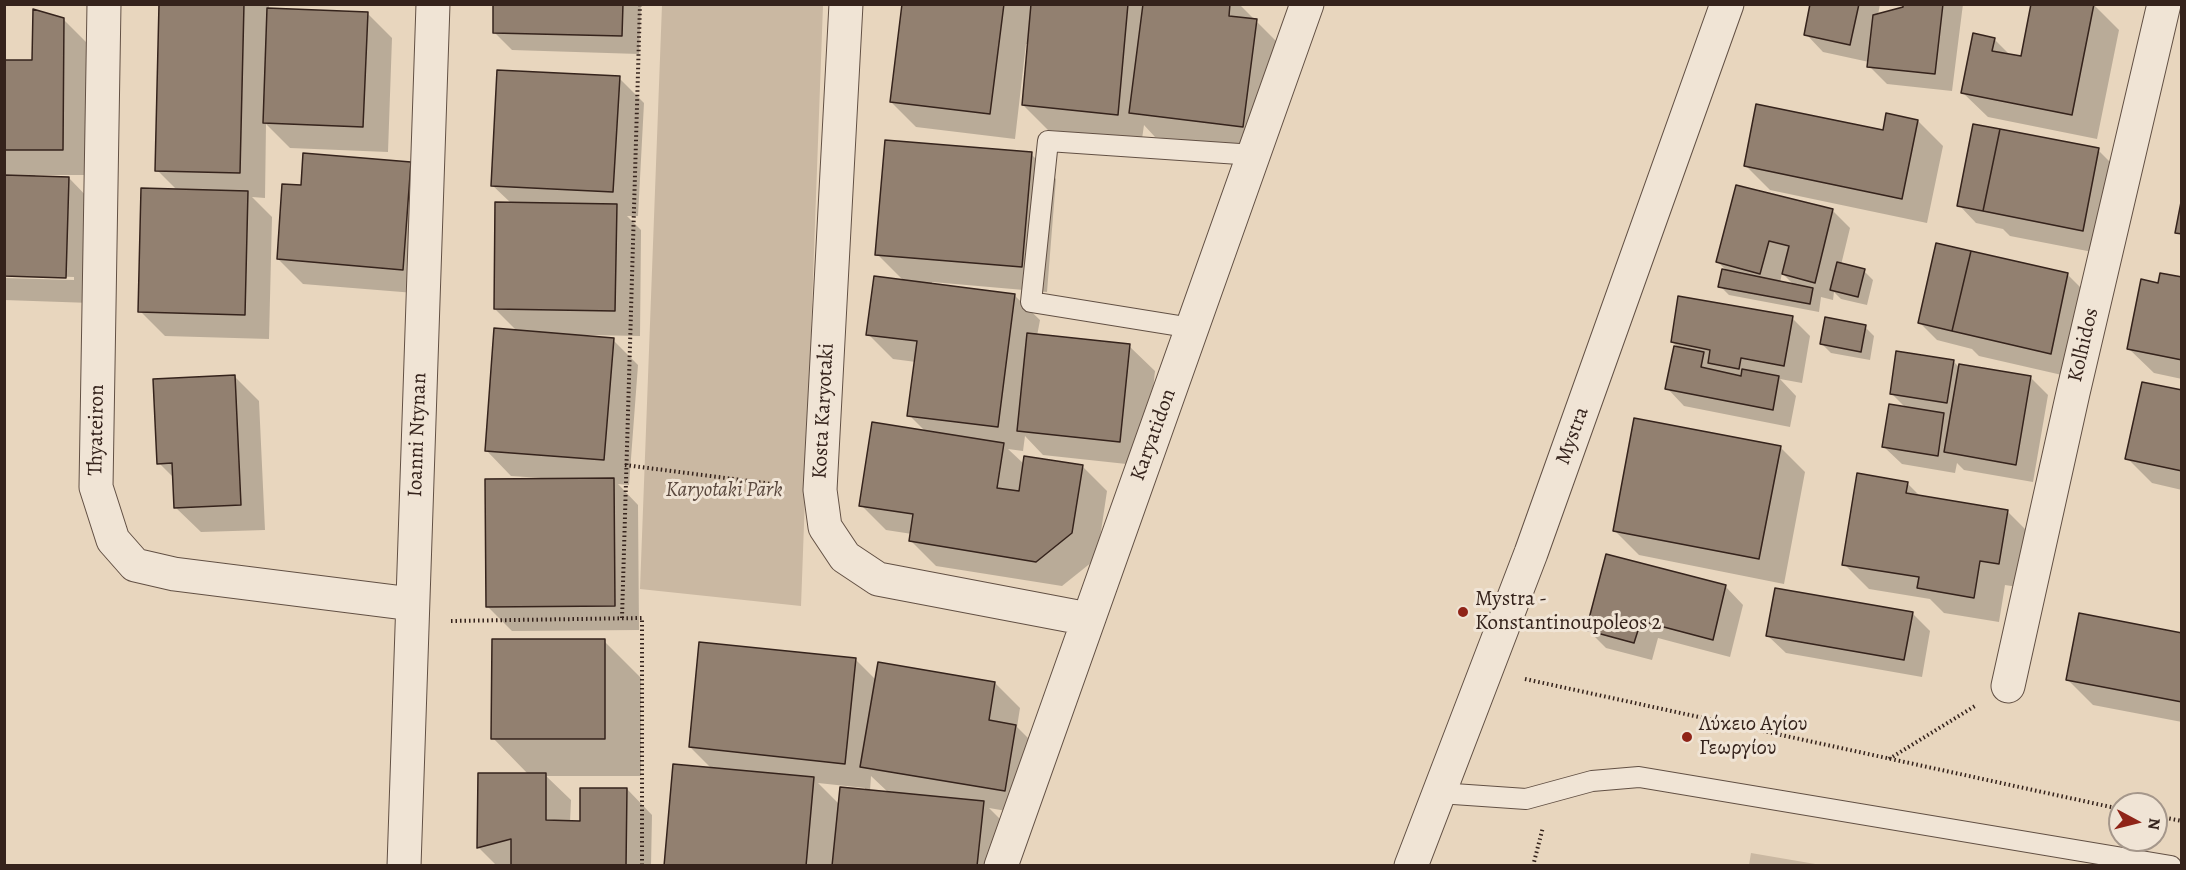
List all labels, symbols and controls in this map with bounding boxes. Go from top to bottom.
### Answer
street label: Kolhidos [2063,305,2105,385]
street label: Kosta Karyotaki [808,342,840,480]
street label: Ioanni Ntynan [403,372,433,498]
street label: Thyateiron [84,384,110,476]
street label: Karyatidon [1126,386,1182,484]
street label: Mystra [1551,404,1595,468]
park label: Karyotaki Park [666,478,782,504]
place label: Mystra - Konstantinoupoleos 2 [1475,587,1661,637]
marker: Mystra - Konstantinoupoleos 2 [1456,605,1470,619]
place label: Λύκειο Αγίου Γεωργίου [1699,712,1808,762]
marker: Λύκειο Αγίου Γεωργίου [1680,730,1694,744]
north arrow [2108,792,2168,852]
text: N [2142,817,2166,831]

